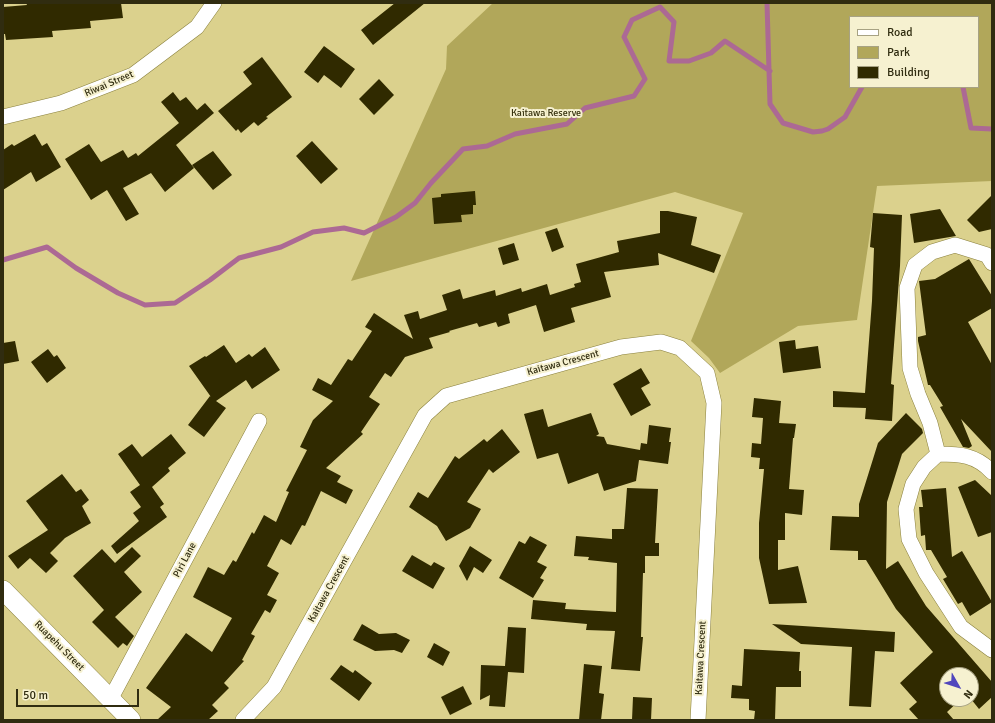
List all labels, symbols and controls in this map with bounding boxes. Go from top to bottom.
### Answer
legend [849,16,979,88]
text: Road [887,25,913,40]
text: Park [887,45,910,60]
text: Building [887,65,930,80]
street label: Riwai Street [83,68,135,100]
park label: Kaitawa Reserve [511,107,581,119]
street label: Kaitawa Crescent [526,348,600,378]
street label: Piri Lane [171,540,199,580]
street label: Kaitawa Crescent [306,554,352,624]
street label: Ruapehu Street [31,618,87,674]
street label: Kaitawa Crescent [693,621,709,695]
north arrow [939,667,979,707]
scale bar [18,681,141,707]
text: N [960,687,975,701]
text: 50 m [23,688,48,703]

